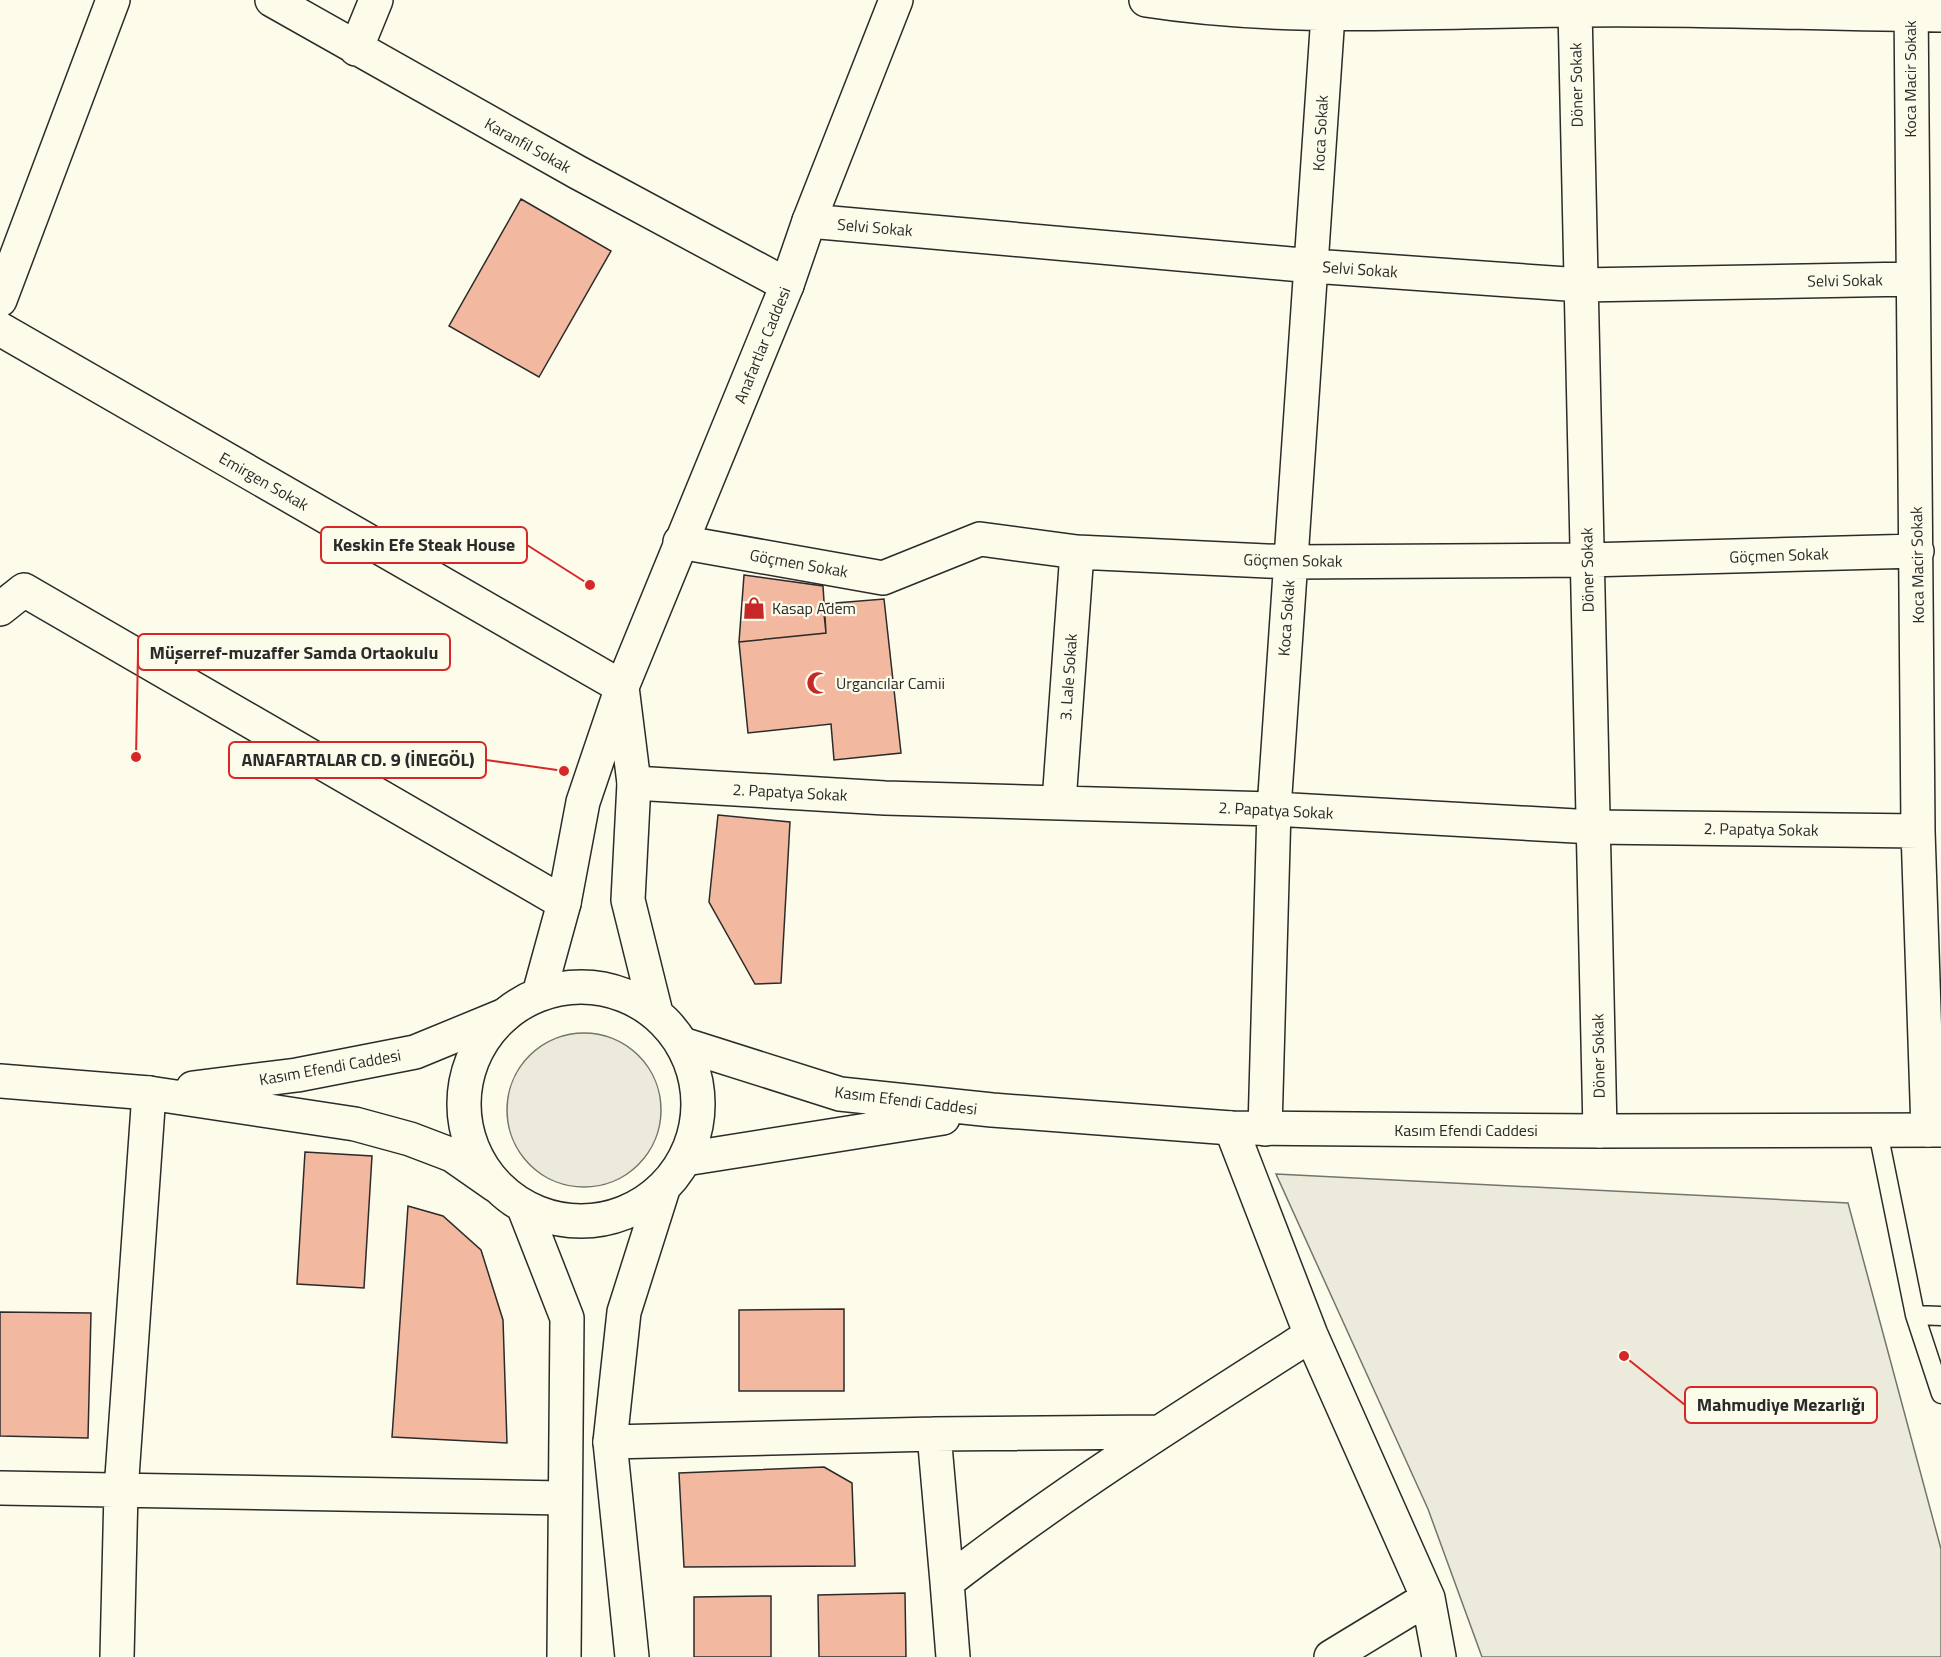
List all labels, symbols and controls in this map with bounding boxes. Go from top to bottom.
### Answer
street label: Koca Macir Sokak [1898,20,1922,138]
street label: Döner Sokak [1563,42,1589,128]
street label: Koca Sokak [1306,94,1334,172]
street label: Karanfil Sokak [480,111,576,179]
street label: Selvi Sokak [836,212,914,242]
street label: Selvi Sokak [1321,254,1399,284]
street label: Selvi Sokak [1807,267,1883,293]
street label: Anafartlar Caddesi [728,283,796,407]
street label: Emirgen Sokak [215,446,314,517]
street label: Koca Macir Sokak [1904,506,1930,624]
callout: Keskin Efe Steak House [321,527,527,563]
street label: Döner Sokak [1574,527,1600,613]
text: Keskin Efe Steak House [333,531,515,558]
street label: Göçmen Sokak [1729,541,1829,569]
street label: Göçmen Sokak [748,543,850,583]
street label: Göçmen Sokak [1243,547,1343,573]
street label: Koca Sokak [1271,579,1301,657]
shop icon: Kasap Adem [741,595,767,621]
place label: Kasap Adem [772,596,856,620]
street label: 3. Lale Sokak [1053,632,1083,721]
callout: Müşerref-muzaffer Samda Ortaokulu [138,634,450,670]
text: Müşerref-muzaffer Samda Ortaokulu [150,639,438,666]
mosque icon: Urgancılar Camii [805,670,831,696]
place label: Urgancılar Camii [836,671,945,695]
callout: ANAFARTALAR CD. 9 (İNEGÖL) [229,742,486,778]
text: ANAFARTALAR CD. 9 (İNEGÖL) [241,746,475,773]
street label: 2. Papatya Sokak [732,777,848,807]
street label: 2. Papatya Sokak [1218,795,1334,825]
street label: 2. Papatya Sokak [1703,816,1819,842]
street label: Döner Sokak [1585,1013,1611,1099]
street label: Kasım Efendi Caddesi [257,1043,403,1091]
street label: Kasım Efendi Caddesi [833,1079,979,1121]
street label: Kasım Efendi Caddesi [1394,1118,1538,1142]
callout: Mahmudiye Mezarlığı [1685,1387,1877,1423]
text: Mahmudiye Mezarlığı [1697,1391,1865,1418]

